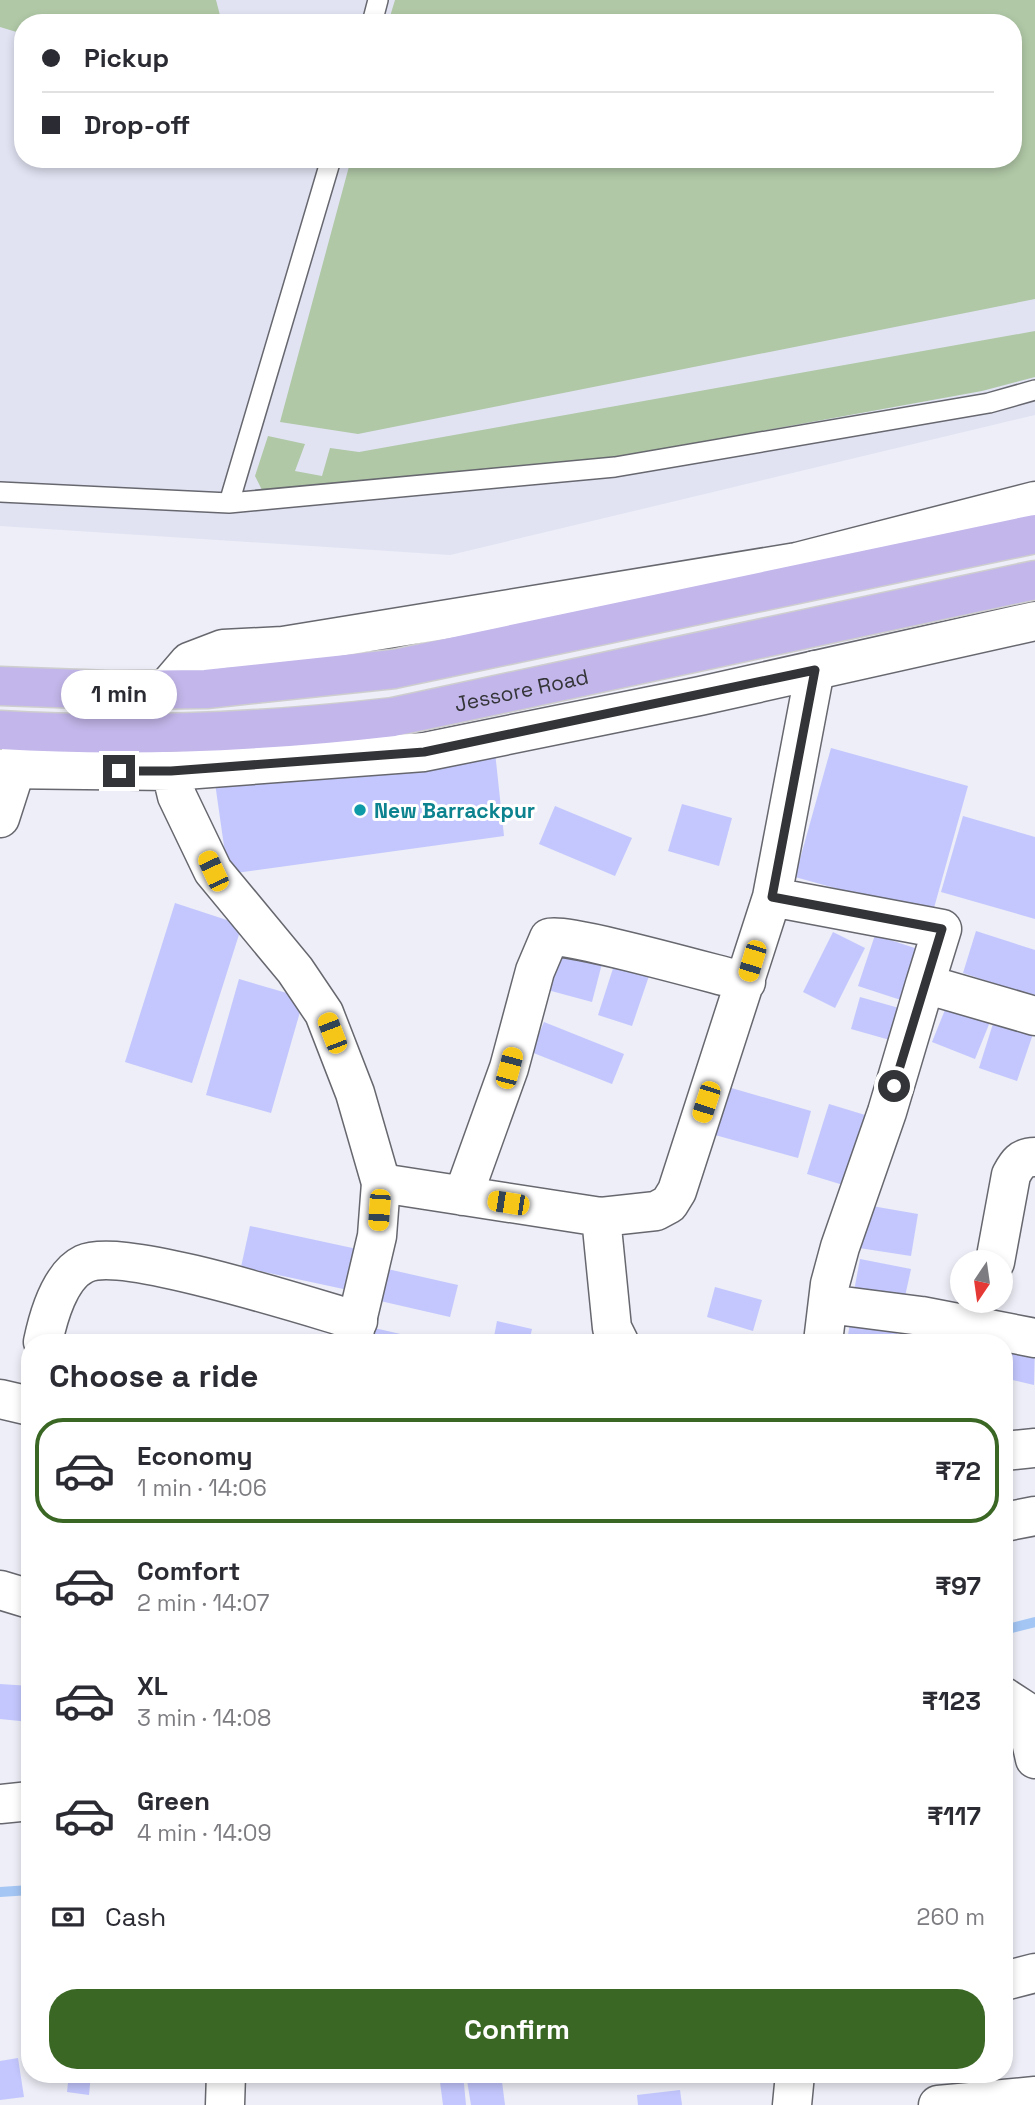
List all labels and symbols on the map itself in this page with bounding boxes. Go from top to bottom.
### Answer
street label: Jessore Road [452,662,591,717]
callout: 1 min [61,670,177,718]
route end [103,755,135,787]
place label: New Barrackpur [374,797,535,824]
marker: New Barrackpur [352,802,368,818]
car [195,848,232,894]
car [736,938,769,984]
car [315,1010,350,1056]
car [494,1045,525,1091]
route start [878,1070,910,1102]
car [690,1079,723,1125]
car [368,1188,391,1232]
car [486,1189,531,1217]
north arrow [950,1250,1013,1312]

